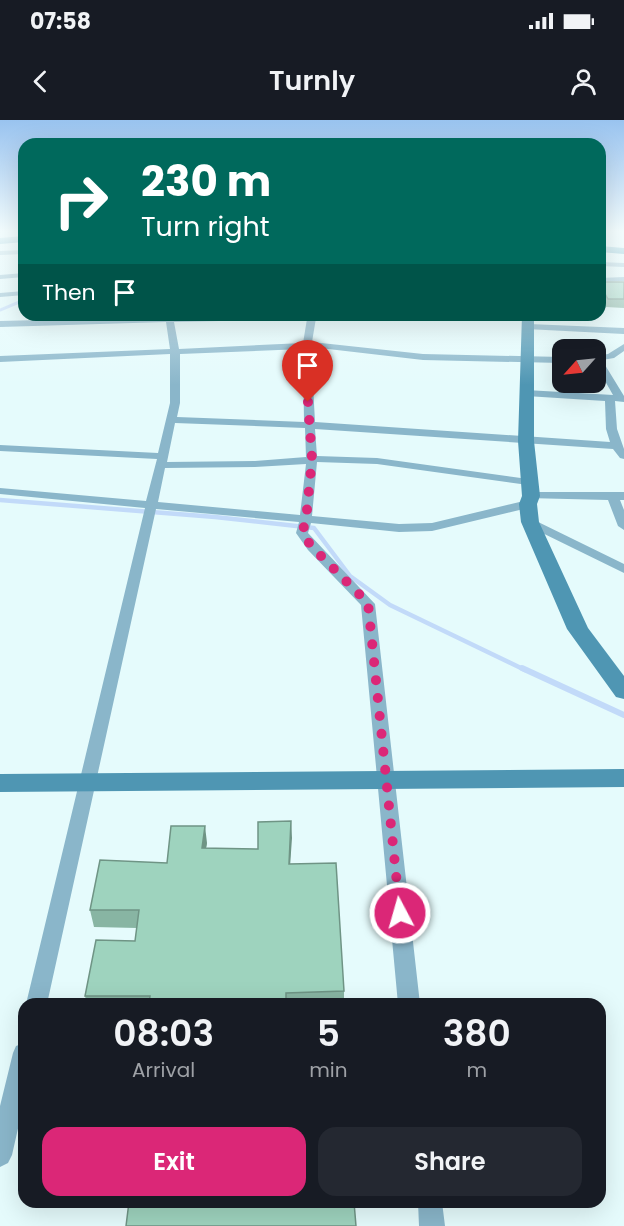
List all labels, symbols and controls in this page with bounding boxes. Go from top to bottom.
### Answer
text: 07:58 [30,6,91,37]
text: Turnly [269,62,355,99]
icon: back [24,65,57,98]
icon: person [567,65,600,98]
text: 230 m [141,152,271,211]
icon: right [42,162,120,240]
text: Turn right [141,208,270,245]
icon: arrive [108,276,141,309]
text: Then [42,277,96,308]
north arrow [552,339,606,393]
map controls [552,339,606,393]
pin [282,340,333,402]
icon: arrive [291,349,324,382]
position arrow [368,881,432,945]
text: 08:03 [113,1008,214,1059]
text: 5 [317,1008,340,1059]
text: 380 [443,1008,511,1059]
text: Arrival [132,1056,195,1084]
text: min [309,1056,348,1084]
text: m [466,1056,487,1084]
button: Exit [42,1127,306,1196]
button: Share [318,1127,582,1196]

